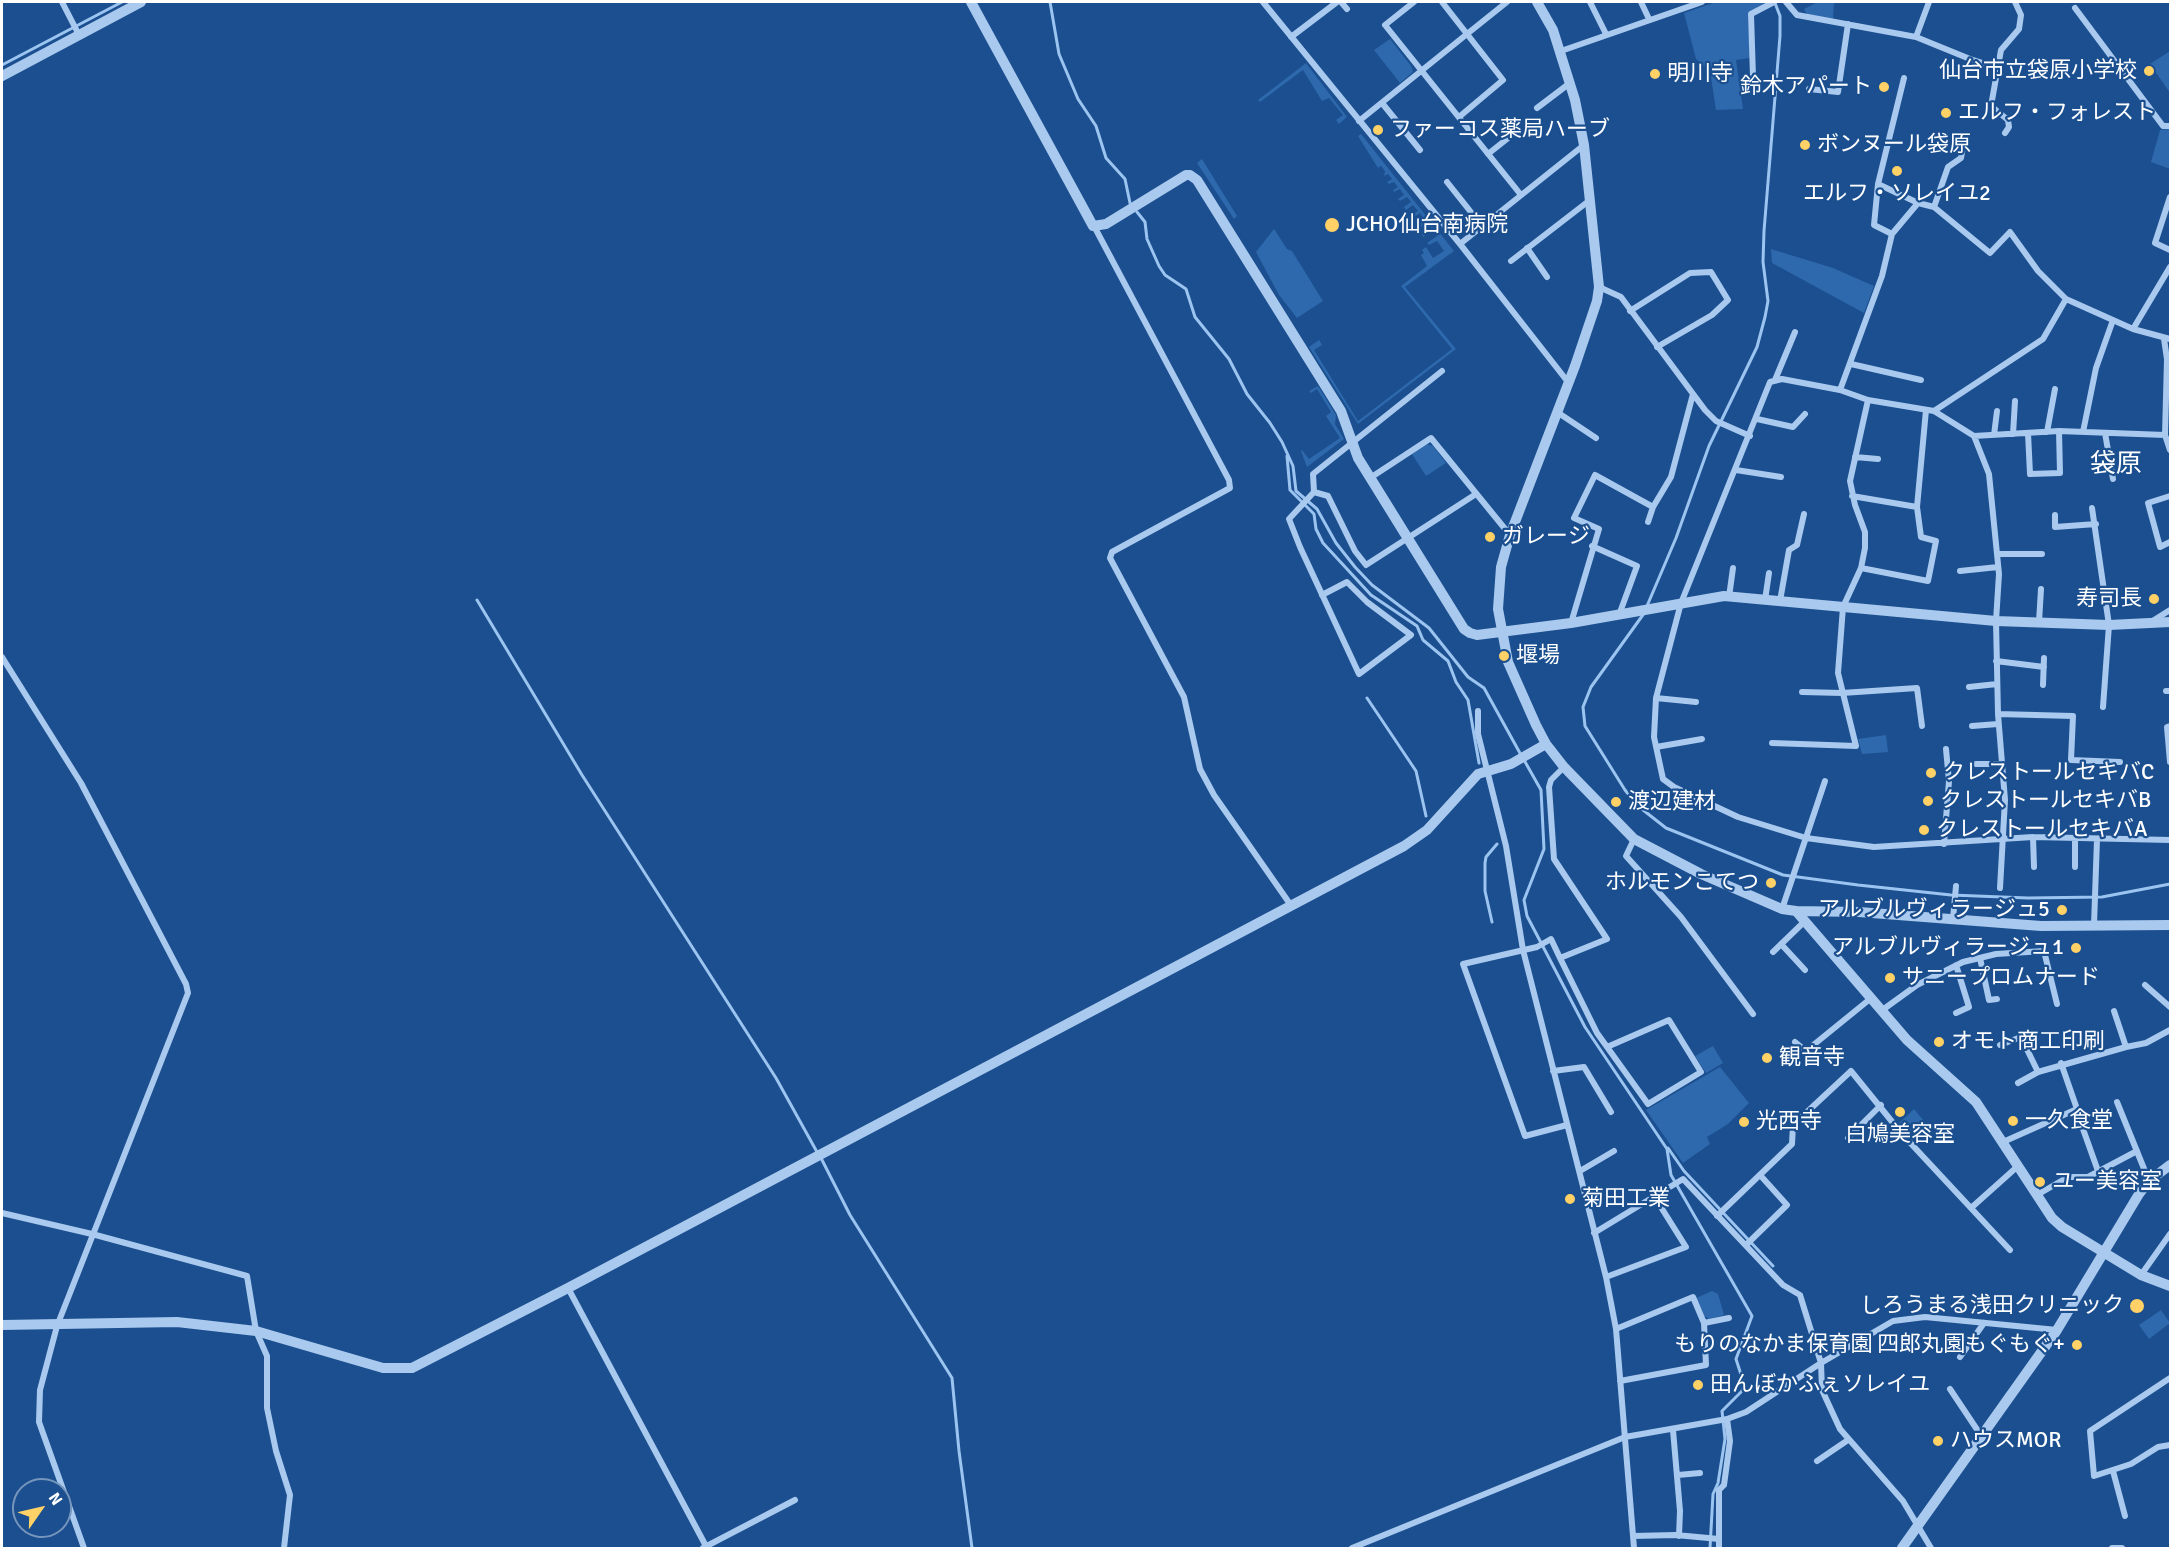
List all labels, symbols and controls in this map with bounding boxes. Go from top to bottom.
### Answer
place label: 仙台市立袋原小学校 [1939,58,2137,84]
place label: 明川寺 [1667,61,1733,87]
marker: 仙台市立袋原小学校 [2142,64,2156,78]
marker: 明川寺 [1648,67,1662,81]
place label: 鈴木アパート [1740,74,1872,100]
marker: 鈴木アパート [1877,80,1891,94]
place label: エルフ・フォレスト [1958,100,2156,126]
marker: エルフ・フォレスト [1939,106,1953,120]
place label: ファーコス薬局ハーブ [1390,117,1610,143]
marker: ファーコス薬局ハーブ [1371,123,1385,137]
place label: ボンヌール袋原 [1817,132,1971,158]
marker: ボンヌール袋原 [1798,138,1812,152]
marker: エルフ・ソレイユ2 [1890,164,1904,178]
place label: エルフ・ソレイユ2 [1803,181,1991,207]
place label: JCHO仙台南病院 [1346,212,1508,238]
marker: JCHO仙台南病院 [1323,216,1341,234]
district label: 袋原 [2090,449,2142,481]
place label: ガレージ [1502,524,1590,550]
marker: ガレージ [1483,530,1497,544]
place label: 寿司長 [2076,586,2142,612]
marker: 寿司長 [2147,592,2161,606]
place label: 堰場 [1516,643,1560,669]
marker: 堰場 [1497,649,1511,663]
place label: クレストールセキバC [1943,760,2154,786]
marker: クレストールセキバC [1924,766,1938,780]
place label: クレストールセキバB [1940,788,2151,814]
place label: 渡辺建材 [1628,789,1716,815]
marker: クレストールセキバB [1921,794,1935,808]
marker: 渡辺建材 [1609,795,1623,809]
place label: クレストールセキバA [1936,817,2147,843]
marker: クレストールセキバA [1917,823,1931,837]
place label: ホルモンこてつ [1605,870,1759,896]
marker: ホルモンこてつ [1764,876,1778,890]
place label: アルブルヴィラージュ5 [1818,897,2050,923]
marker: アルブルヴィラージュ5 [2055,903,2069,917]
place label: アルブルヴィラージュ1 [1832,935,2064,961]
marker: アルブルヴィラージュ1 [2069,941,2083,955]
place label: サニープロムナード [1902,965,2100,991]
marker: サニープロムナード [1883,971,1897,985]
place label: オモト商工印刷 [1951,1029,2105,1055]
marker: オモト商工印刷 [1932,1035,1946,1049]
place label: 観音寺 [1779,1045,1845,1071]
marker: 観音寺 [1760,1051,1774,1065]
marker: 白鳩美容室 [1893,1105,1907,1119]
place label: 一久食堂 [2025,1108,2113,1134]
place label: 光西寺 [1756,1109,1822,1135]
marker: 一久食堂 [2006,1114,2020,1128]
marker: 光西寺 [1737,1115,1751,1129]
place label: 白鳩美容室 [1845,1122,1955,1148]
place label: ユー美容室 [2052,1169,2162,1195]
marker: ユー美容室 [2033,1175,2047,1189]
place label: 菊田工業 [1582,1186,1670,1212]
marker: 菊田工業 [1563,1192,1577,1206]
place label: しろうまる浅田クリニック [1860,1293,2124,1319]
marker: しろうまる浅田クリニック [2128,1297,2146,1315]
place label: もりのなかま保育園 四郎丸園もぐもぐ+ [1674,1332,2065,1358]
marker: もりのなかま保育園 四郎丸園もぐもぐ+ [2070,1338,2084,1352]
place label: 田んぼかふぇソレイユ [1710,1372,1930,1398]
marker: 田んぼかふぇソレイユ [1691,1378,1705,1392]
place label: ハウスMOR [1950,1428,2061,1454]
marker: ハウスMOR [1931,1434,1945,1448]
north arrow [12,1478,72,1538]
text: N [44,1489,67,1509]

